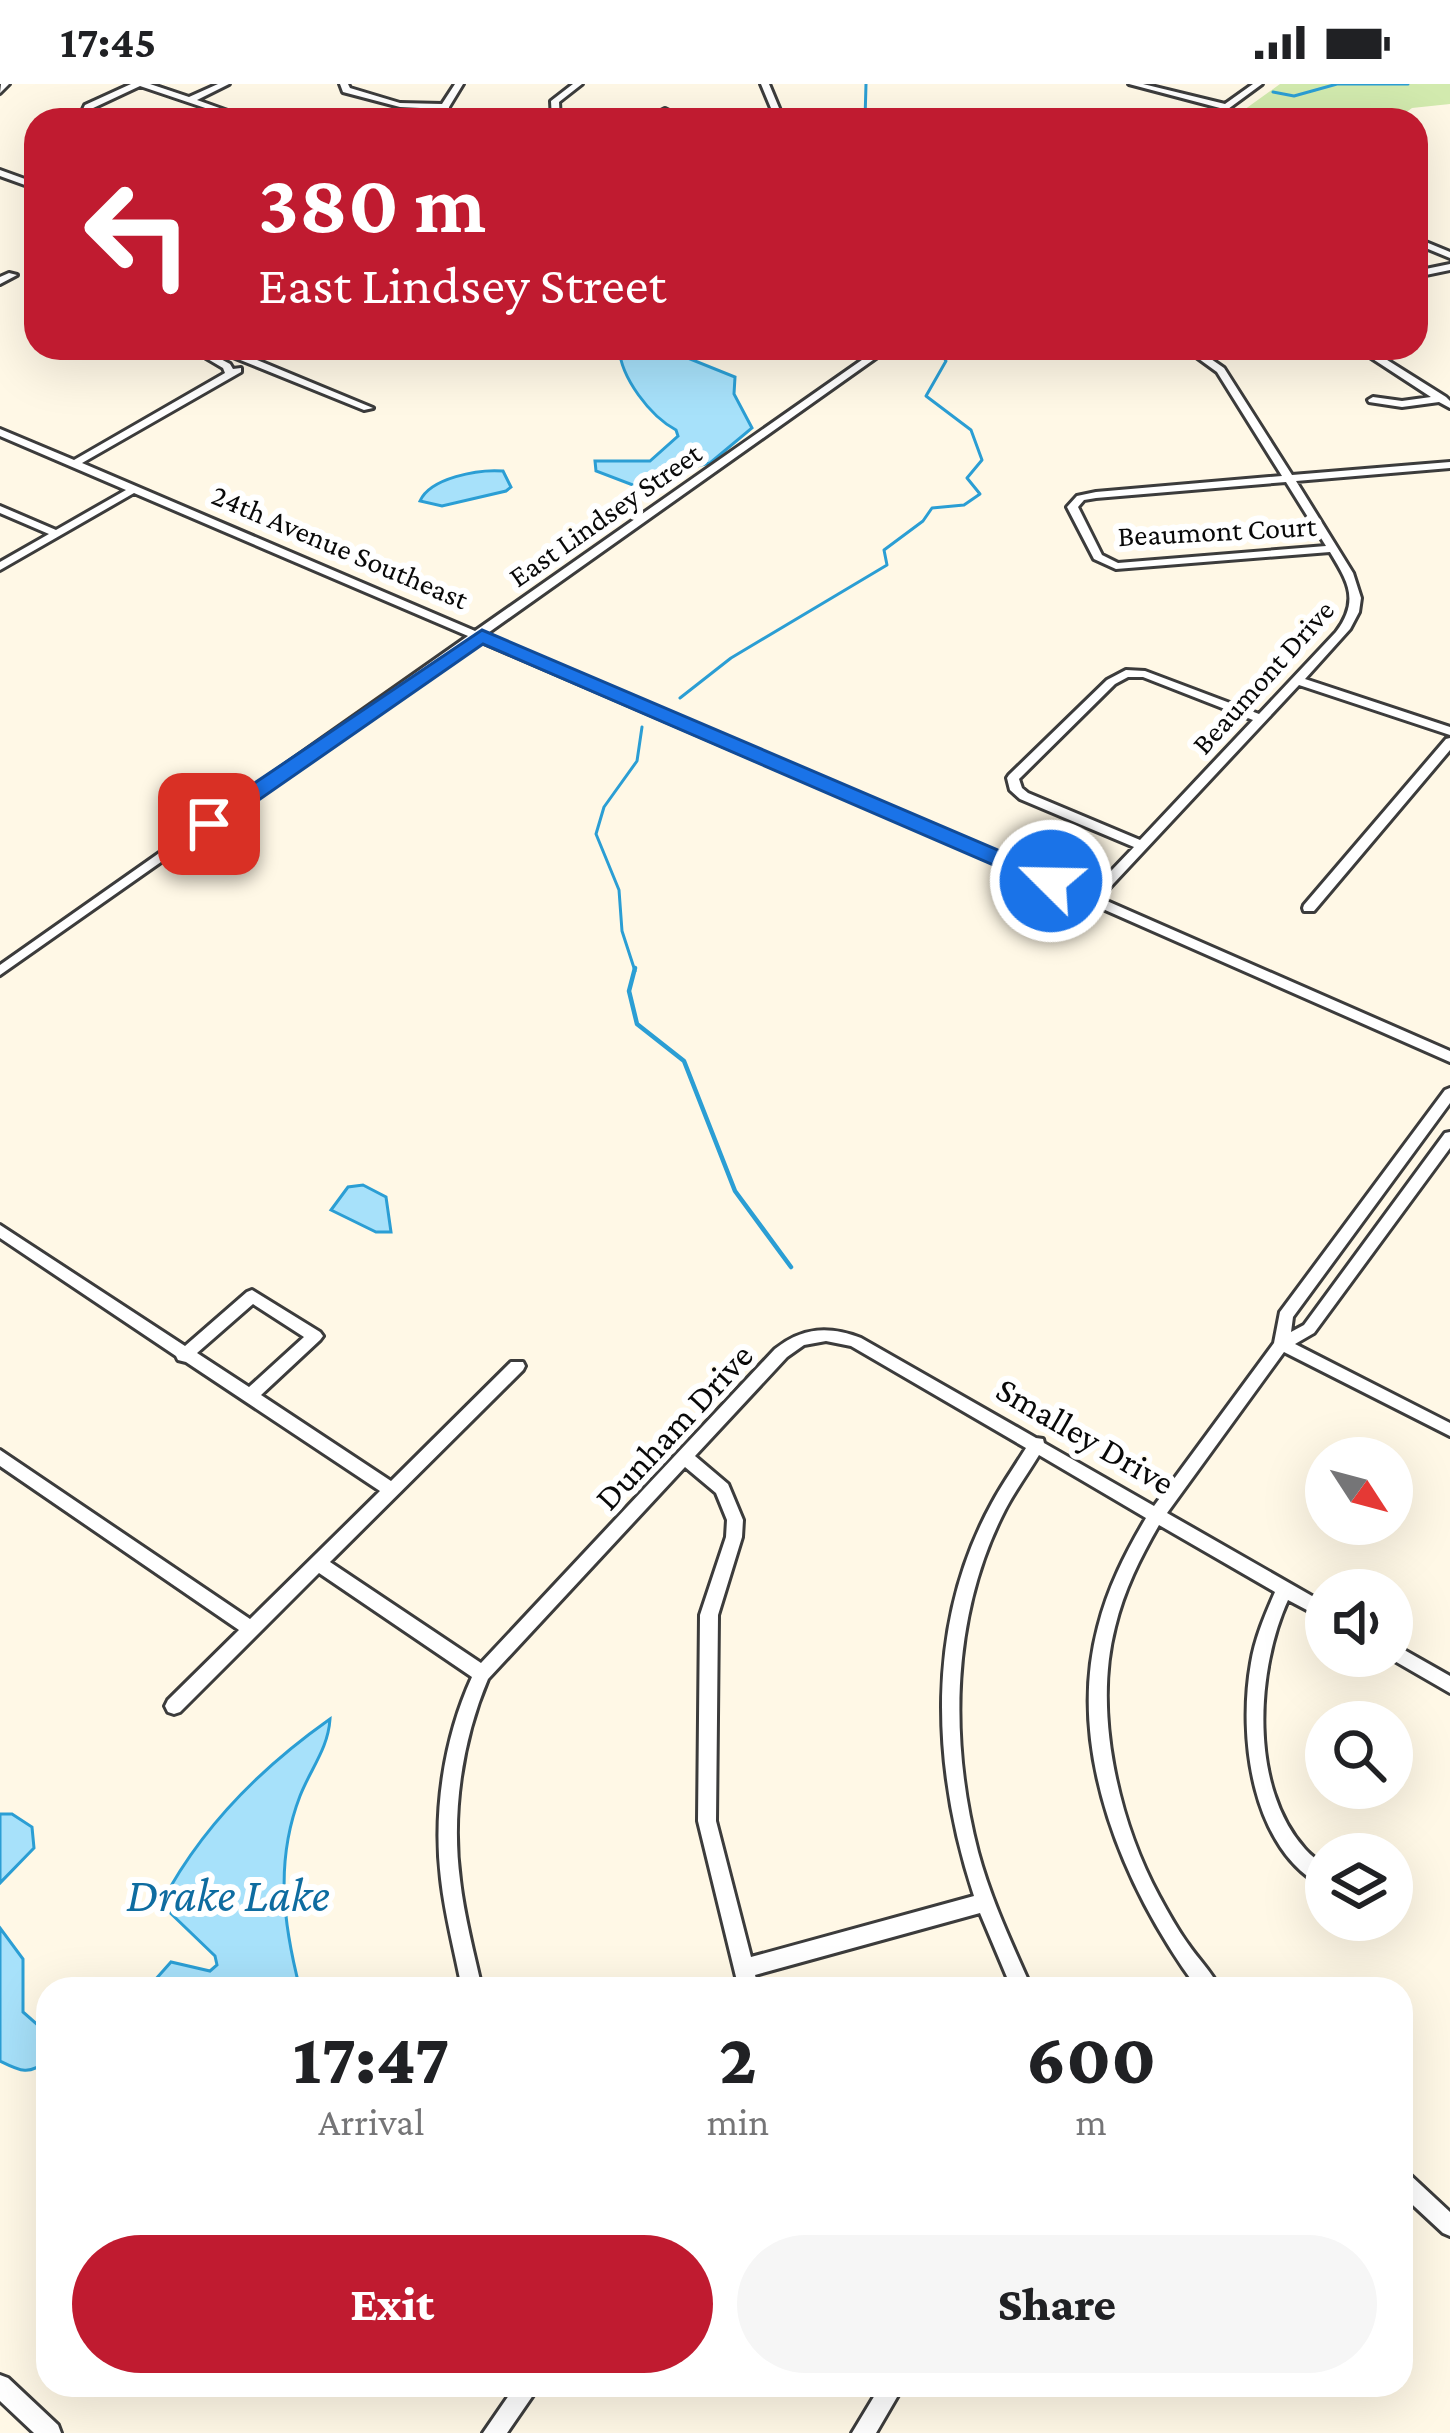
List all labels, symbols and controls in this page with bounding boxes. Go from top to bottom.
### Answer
text: 17:45 [60,17,156,67]
icon: left [60,156,216,312]
text: 380 m [258,157,486,250]
text: East Lindsey Street [258,255,666,315]
street label: East Lindsey Street [502,435,709,594]
street label: 24th Avenue Southeast [207,478,474,616]
street label: Beaumont Court [1117,509,1318,552]
street label: Beaumont Drive [1185,593,1340,760]
pin [158,773,260,875]
icon: arrive [176,791,242,857]
position arrow [988,818,1114,944]
street label: Dunham Drive [587,1335,761,1518]
street label: Smalley Drive [989,1369,1182,1503]
north arrow [1305,1437,1413,1545]
map controls [1305,1437,1413,1941]
button: sound [1305,1569,1413,1677]
button: search [1305,1701,1413,1809]
button: layers [1305,1833,1413,1941]
water label: Drake Lake [126,1868,330,1921]
text: 17:47 [293,2018,450,2098]
text: 2 [719,2018,757,2098]
text: 600 [1026,2018,1156,2098]
text: Arrival [318,2100,424,2143]
text: min [707,2100,769,2143]
text: m [1075,2100,1107,2143]
button: Exit [72,2235,713,2373]
button: Share [737,2235,1377,2373]

